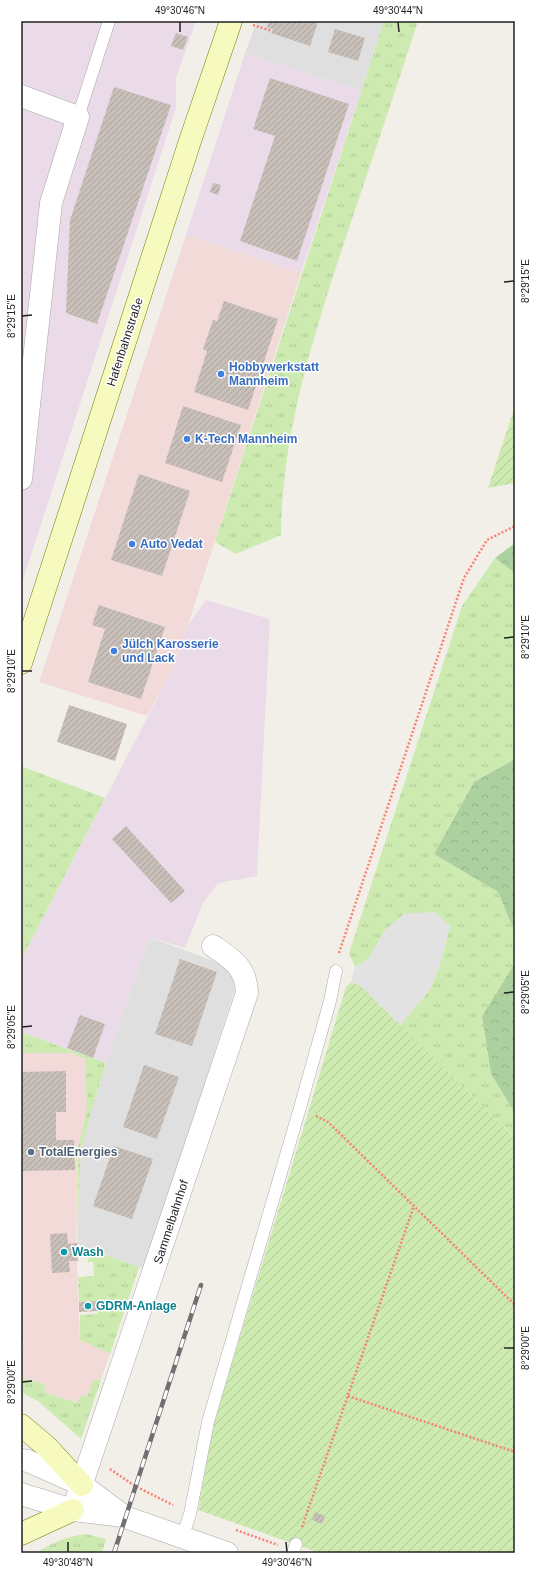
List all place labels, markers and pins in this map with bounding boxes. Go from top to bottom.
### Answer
place label: Hobbywerkstatt Mannheim [229,360,319,388]
marker: Hobbywerkstatt Mannheim [216,369,226,379]
place label: K-Tech Mannheim [195,432,297,446]
marker: K-Tech Mannheim [182,434,192,444]
place label: Auto Vedat [140,537,203,551]
marker: Auto Vedat [127,539,137,549]
place label: Jülch Karosserie und Lack [122,637,219,665]
marker: Jülch Karosserie und Lack [109,646,119,656]
place label: TotalEnergies [39,1145,118,1159]
marker: TotalEnergies [26,1147,36,1157]
place label: Wash [72,1245,104,1259]
marker: Wash [59,1247,69,1257]
place label: GDRM-Anlage [96,1299,177,1313]
marker: GDRM-Anlage [83,1301,93,1311]

